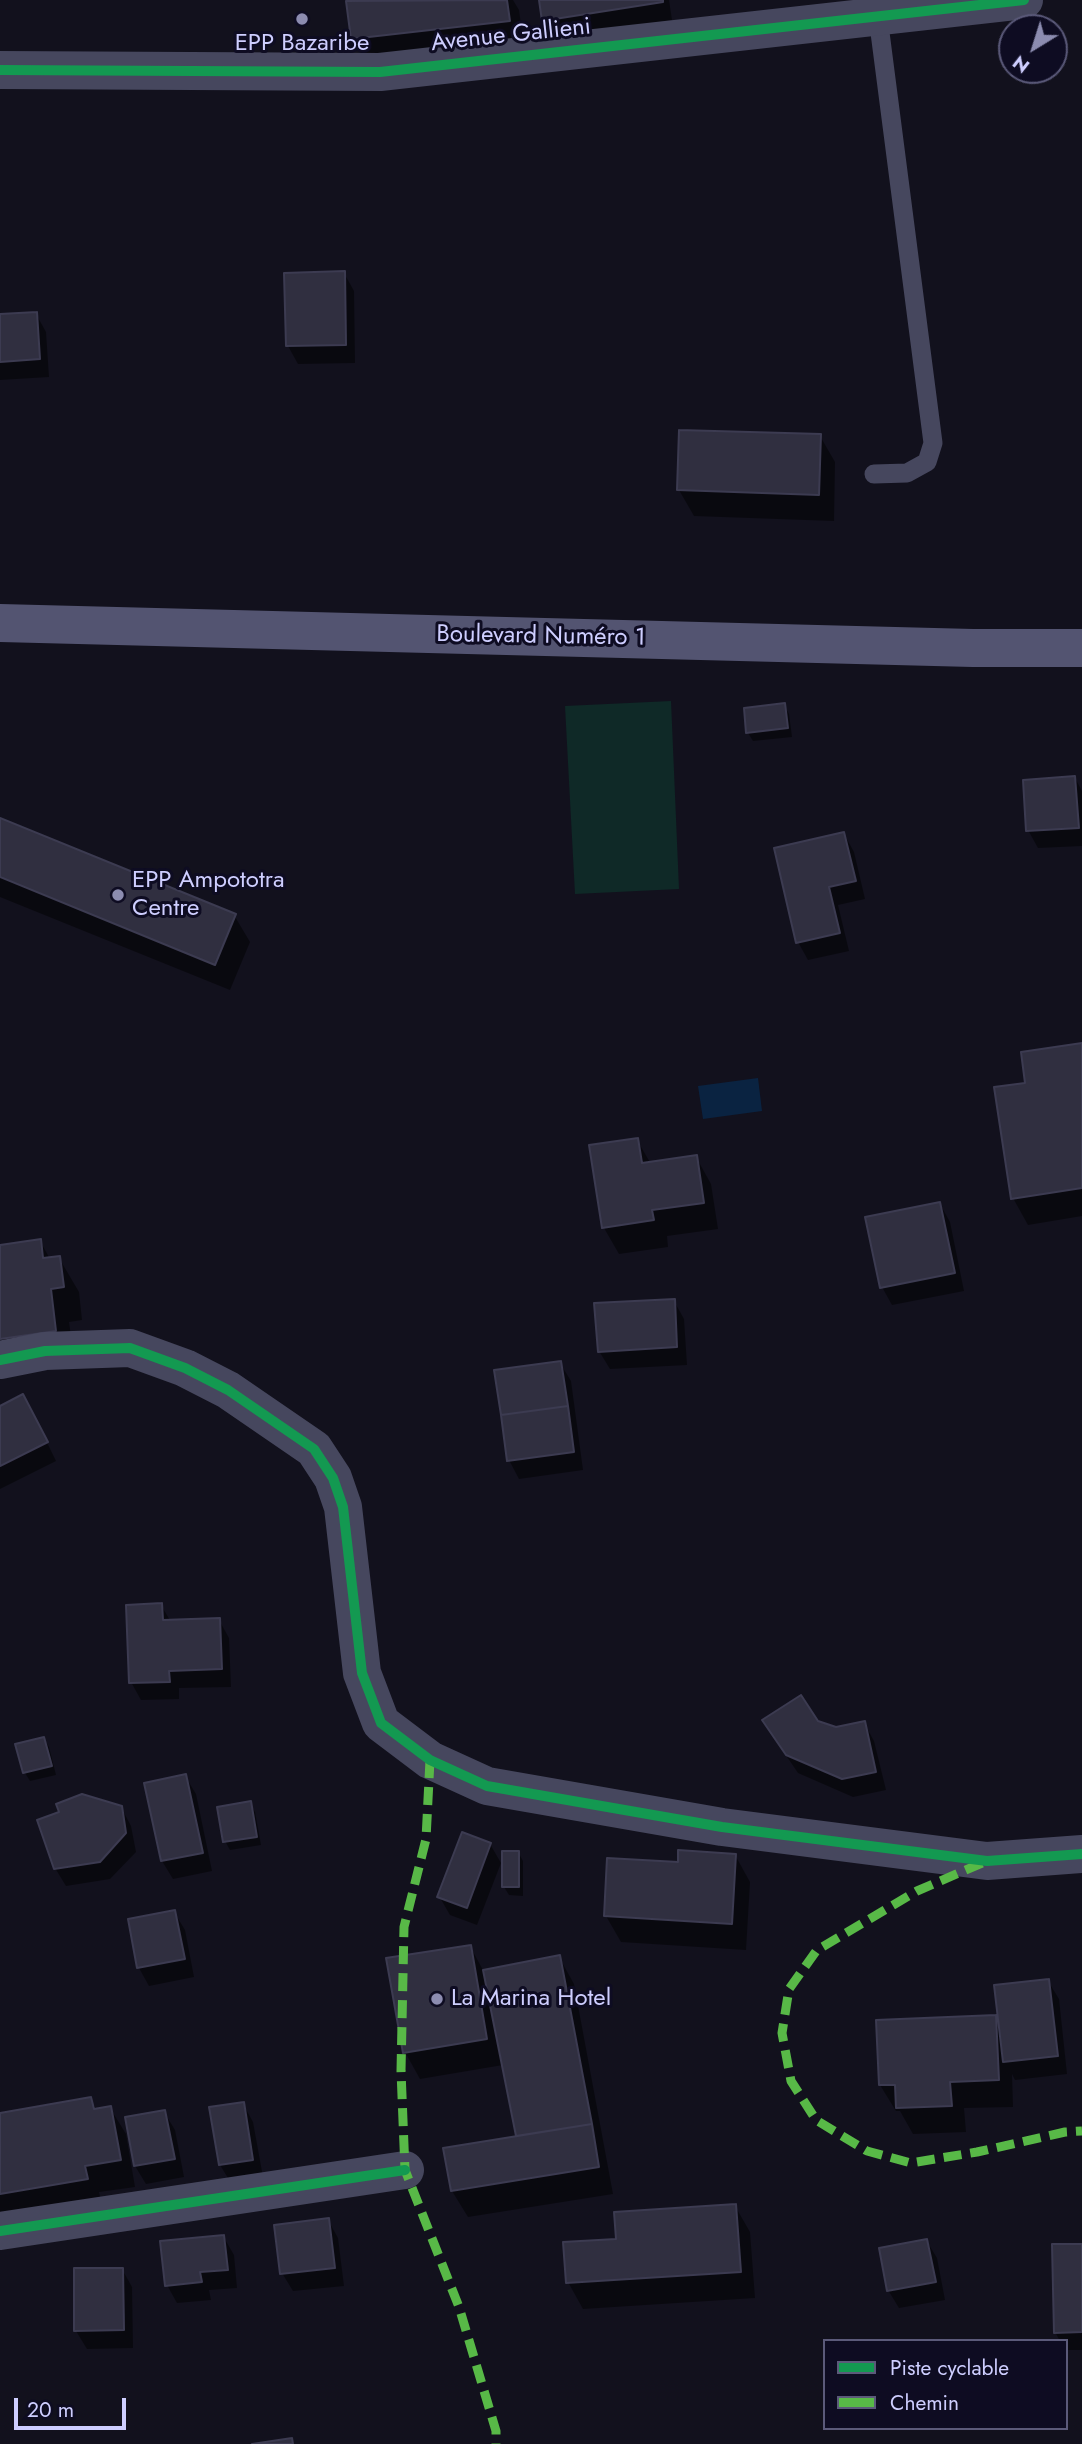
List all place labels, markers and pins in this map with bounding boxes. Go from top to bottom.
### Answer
marker: EPP Bazaribe [294,11,310,27]
place label: EPP Bazaribe [235,30,369,58]
place label: EPP Ampototra Centre [132,867,284,923]
marker: EPP Ampototra Centre [110,887,126,903]
place label: La Marina Hotel [451,1985,611,2013]
marker: La Marina Hotel [429,1991,445,2007]

